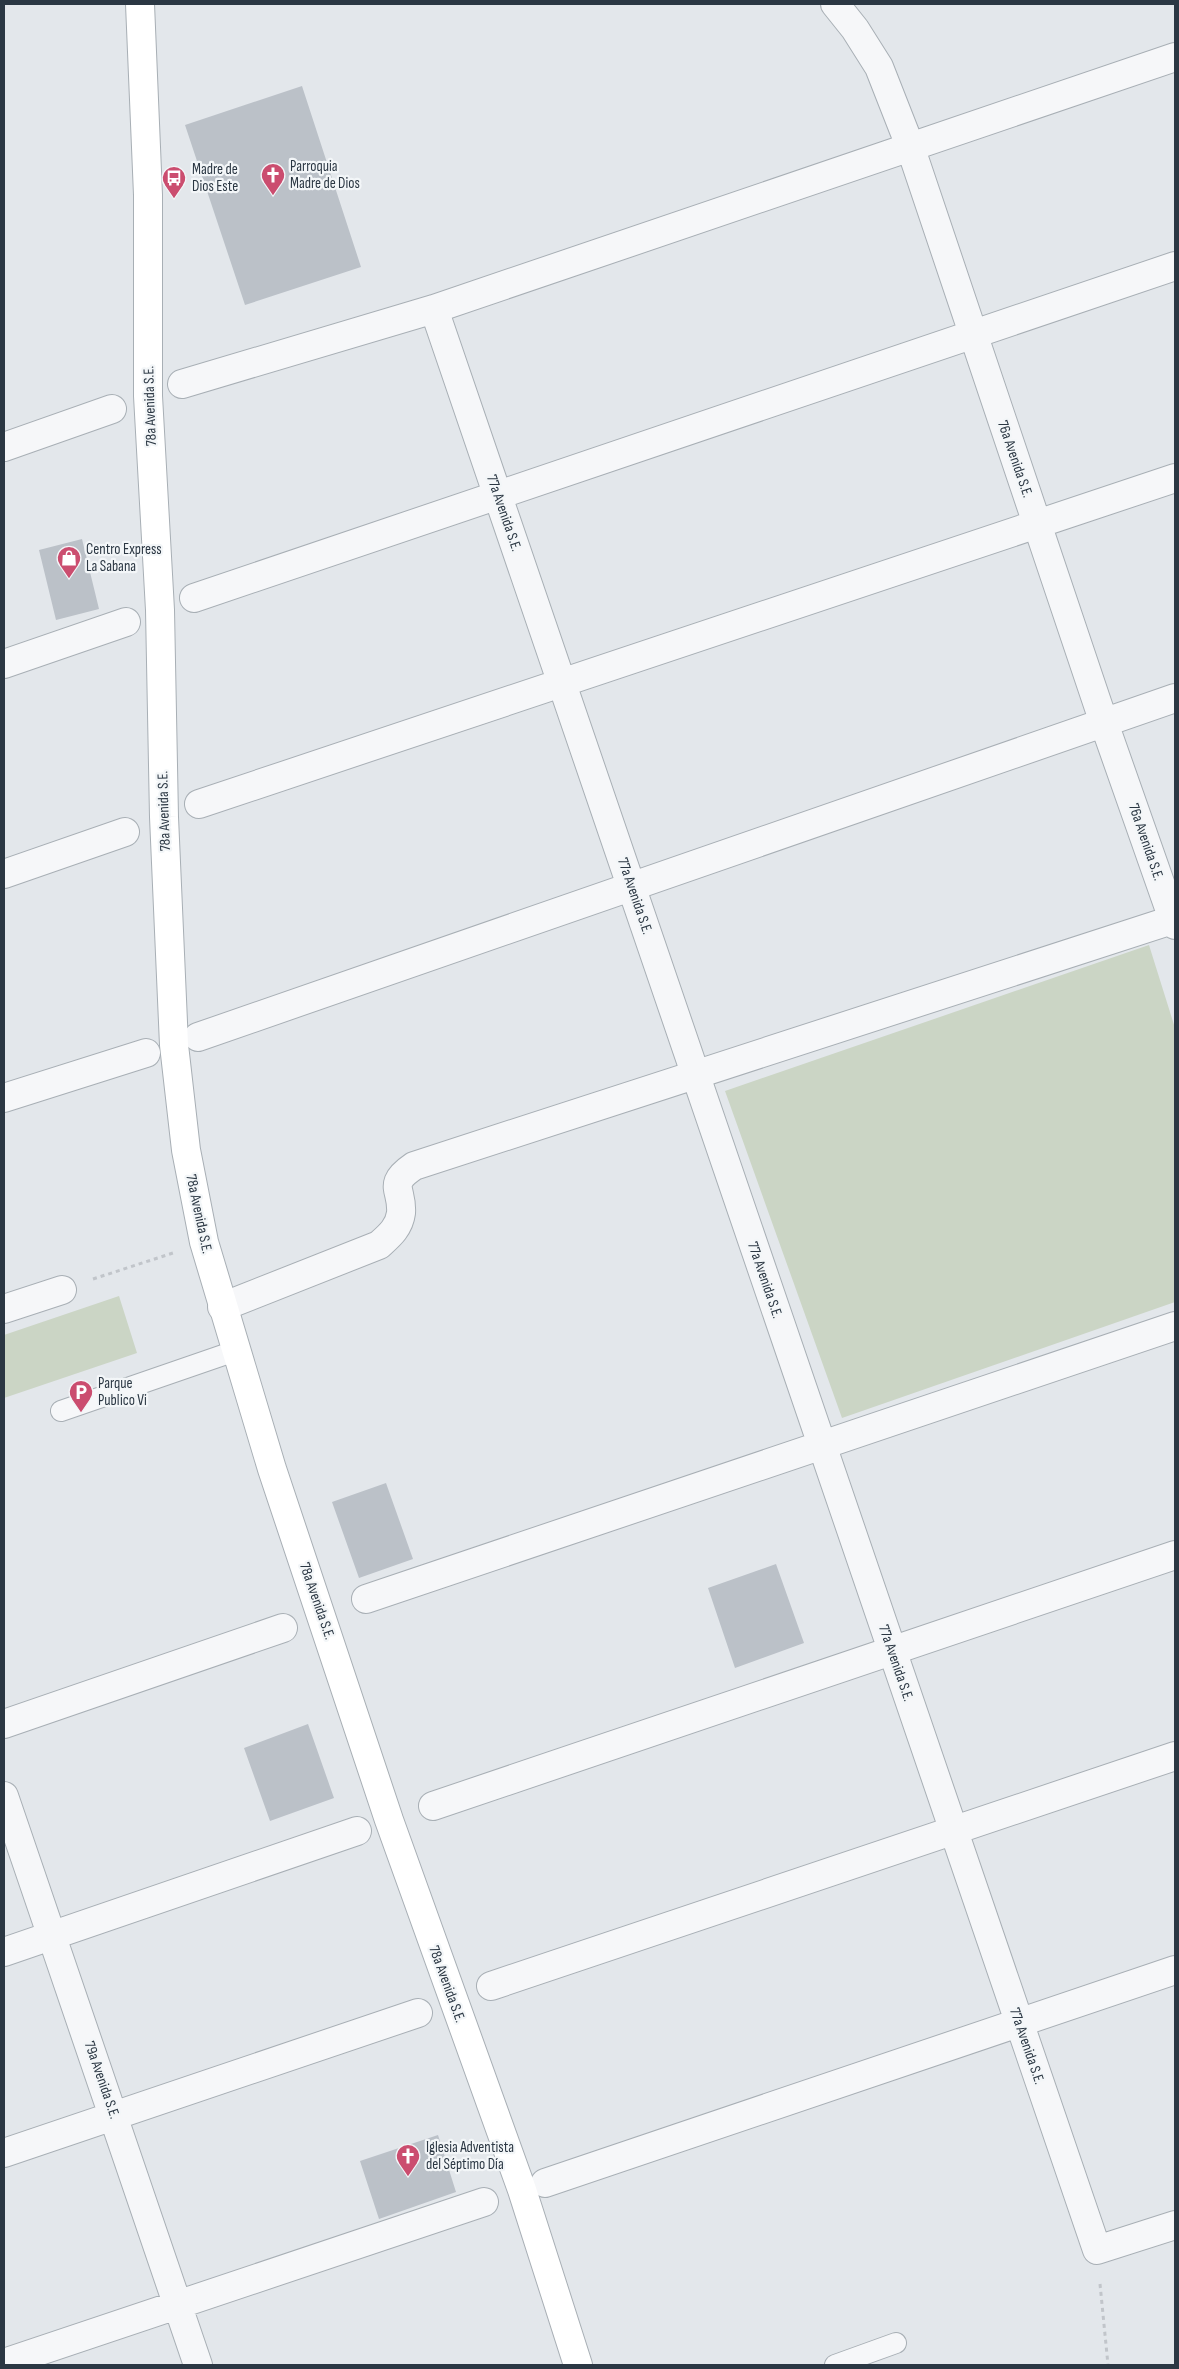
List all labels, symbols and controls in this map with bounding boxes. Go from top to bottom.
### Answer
place label: Parroquia Madre de Dios [290,157,360,193]
place label: Madre de Dios Este [192,160,238,196]
church icon: Parroquia Madre de Dios [260,162,286,196]
bus stop icon: Madre de Dios Este [161,165,187,199]
street label: 78a Avenida S.E. [139,365,161,447]
street label: 76a Avenida S.E. [993,418,1037,500]
street label: 77a Avenida S.E. [482,472,526,554]
place label: Centro Express La Sabana [86,540,162,576]
shop icon: Centro Express La Sabana [56,545,82,579]
street label: 78a Avenida S.E. [153,770,175,852]
street label: 76a Avenida S.E. [1124,801,1168,883]
street label: 77a Avenida S.E. [613,855,657,937]
street label: 78a Avenida S.E. [181,1173,217,1256]
street label: 77a Avenida S.E. [743,1239,787,1321]
place label: Parque Publico Vi [98,1374,147,1410]
parking icon: Parque Publico Vi [68,1379,94,1413]
street label: 78a Avenida S.E. [295,1560,339,1642]
street label: 77a Avenida S.E. [874,1622,918,1704]
street label: 78a Avenida S.E. [424,1943,470,2025]
street label: 77a Avenida S.E. [1005,2005,1049,2087]
street label: 79a Avenida S.E. [80,2039,124,2121]
place label: Iglesia Adventista del Séptimo Día [426,2138,514,2174]
church icon: Iglesia Adventista del Séptimo Día [395,2143,421,2177]

